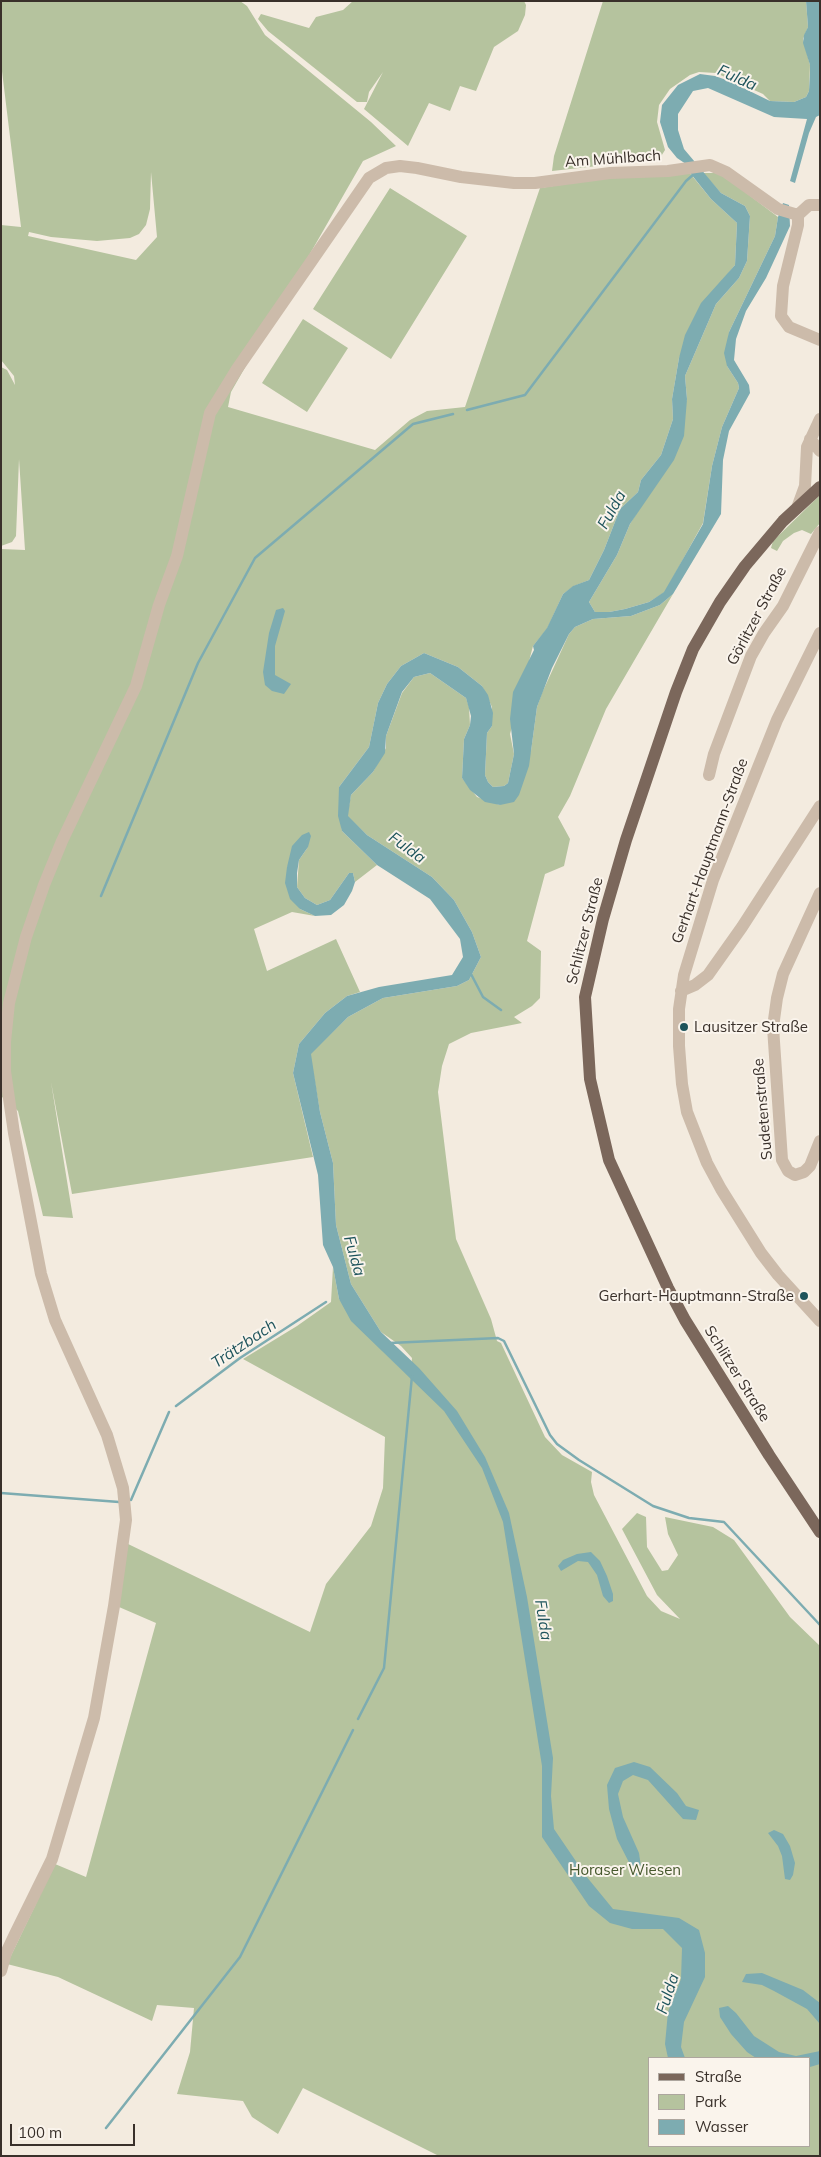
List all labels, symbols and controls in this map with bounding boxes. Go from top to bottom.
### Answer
water label: Fulda [714,61,760,95]
street label: Am Mühlbach [564,147,662,171]
water label: Fulda [594,487,630,533]
street label: Görlitzer Straße [723,564,791,668]
street label: Gerhart-Hauptmann-Straße [668,756,752,946]
water label: Fulda [385,828,429,868]
street label: Schlitzer Straße [563,876,607,986]
place label: Lausitzer Straße [694,1018,808,1036]
marker: Lausitzer Straße [678,1021,690,1033]
street label: Sudetenstraße [750,1057,776,1161]
water label: Fulda [339,1234,369,1278]
place label: Gerhart-Hauptmann-Straße [598,1287,794,1305]
marker: Gerhart-Hauptmann-Straße [798,1290,810,1302]
water label: Trätzbach [208,1315,280,1373]
street label: Schlitzer Straße [700,1323,774,1425]
water label: Fulda [530,1598,556,1642]
park label: Horaser Wiesen [569,1861,681,1879]
water label: Fulda [653,1972,683,2016]
legend [648,2057,811,2147]
text: Straße [695,2067,742,2086]
text: Park [695,2092,727,2111]
scale bar [12,2114,138,2146]
text: Wasser [695,2117,748,2136]
text: 100 m [18,2123,62,2142]

